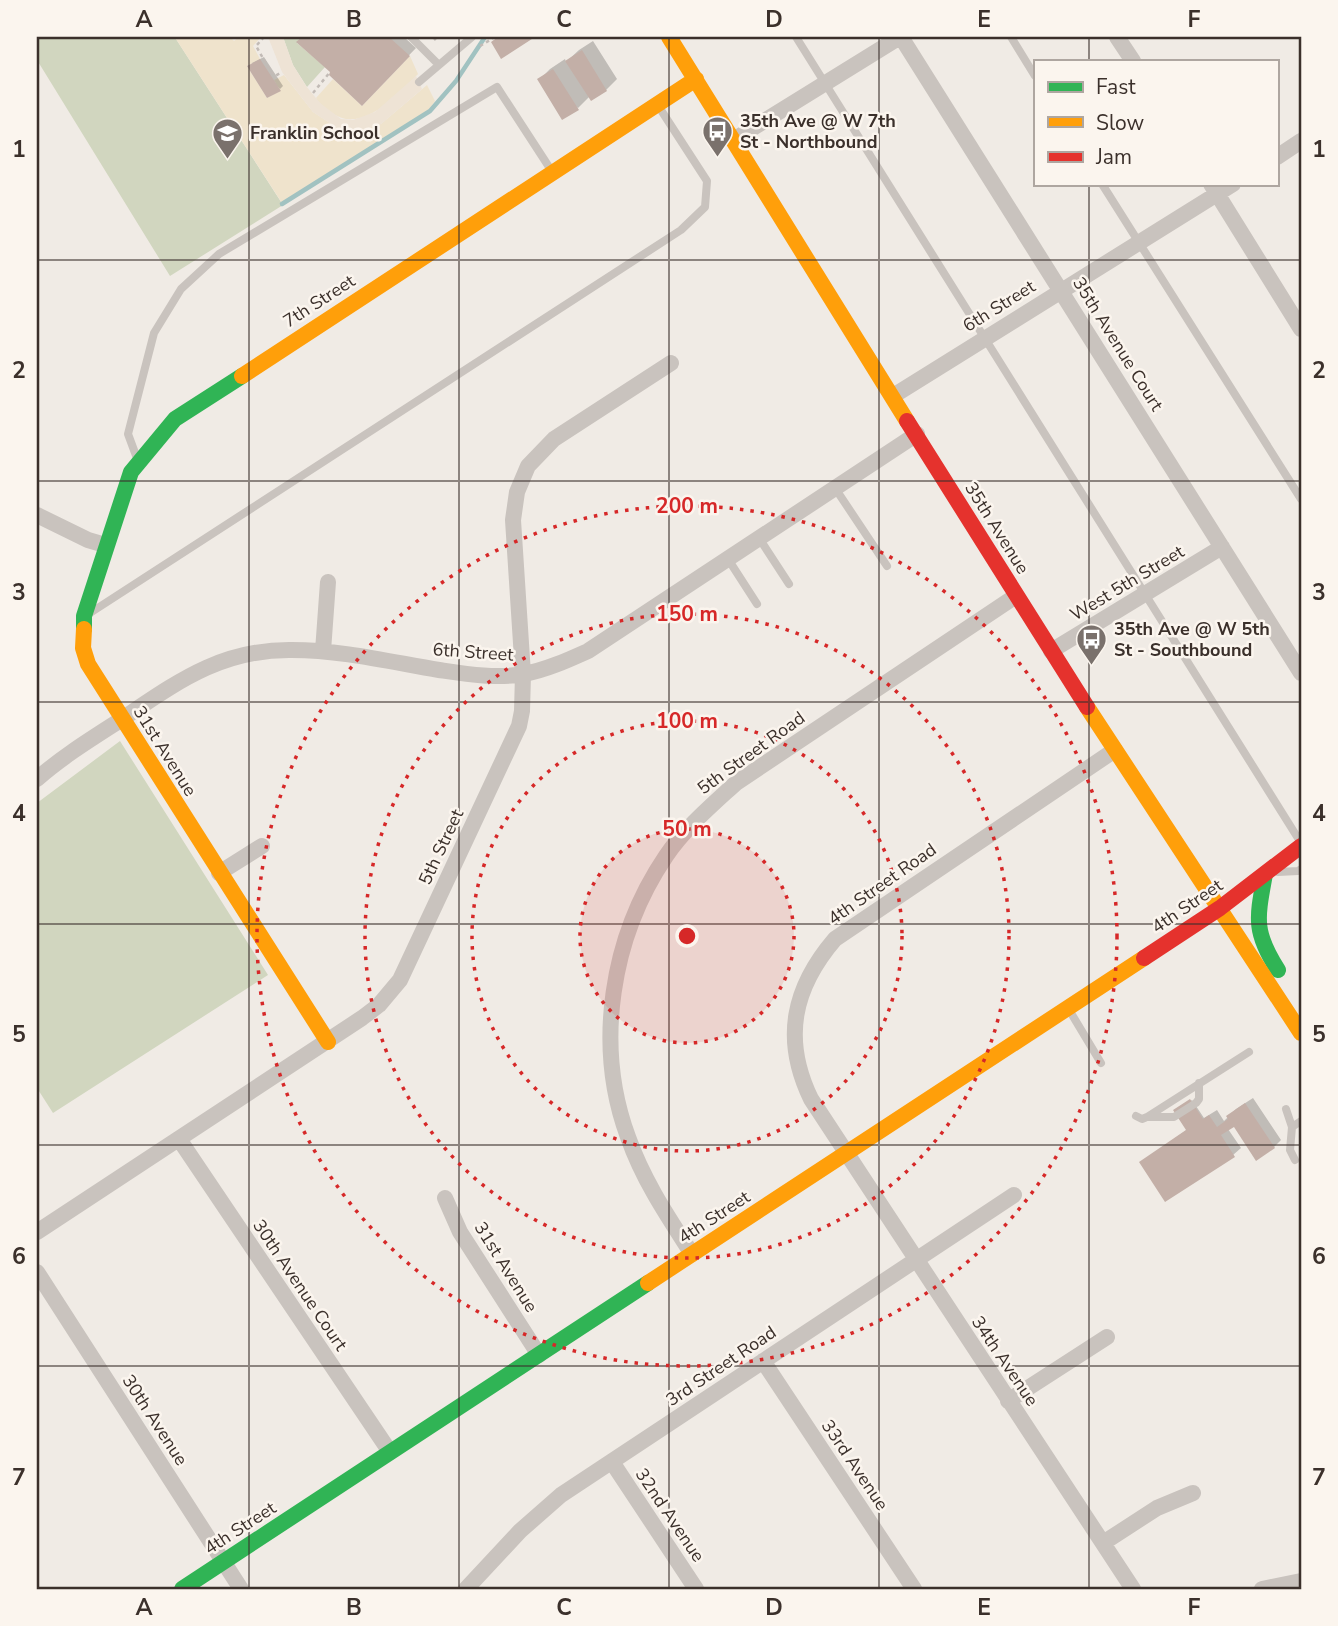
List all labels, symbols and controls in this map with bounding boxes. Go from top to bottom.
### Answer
text: A [135,4,153,35]
text: B [346,4,362,35]
text: C [556,4,572,35]
text: D [765,4,783,35]
text: E [977,4,991,35]
text: F [1188,4,1201,35]
legend [1034,60,1278,186]
text: Fast [1096,73,1136,101]
place label: 35th Ave @ W 7th St - Northbound [740,109,896,154]
text: Slow [1096,109,1145,137]
bus stop icon: 35th Ave @ W 7th St - Northbound [700,114,734,158]
school or university icon: Franklin School [210,116,244,160]
place label: Franklin School [250,121,380,145]
text: 1 [12,134,26,165]
text: 1 [1312,134,1326,165]
text: Jam [1095,143,1132,171]
street label: 7th Street [278,268,360,333]
street label: 35th Avenue Court [1067,273,1169,416]
street label: 6th Street [958,274,1040,338]
text: 2 [12,355,26,386]
text: 2 [1312,355,1326,386]
street label: 35th Avenue [959,478,1035,578]
text: 200 m [656,492,718,520]
street label: West 5th Street [1066,539,1189,626]
text: 3 [12,577,26,608]
text: 3 [1312,577,1326,608]
text: 150 m [656,600,718,628]
place label: 35th Ave @ W 5th St - Southbound [1114,617,1270,662]
bus stop icon: 35th Ave @ W 5th St - Southbound [1074,622,1108,666]
street label: 6th Street [432,637,515,667]
street label: 31st Avenue [128,701,202,801]
street label: 5th Street Road [692,706,810,800]
text: 100 m [656,707,718,735]
text: 4 [12,798,26,829]
text: 4 [1312,798,1326,829]
street label: 5th Street [413,805,469,889]
text: 50 m [662,815,712,843]
street label: 4th Street Road [823,838,941,930]
street label: 4th Street [1147,873,1228,939]
centre of rings [675,924,699,948]
text: 5 [12,1019,26,1050]
text: 5 [1312,1019,1326,1050]
street label: 4th Street [673,1184,755,1249]
street label: 30th Avenue Court [247,1215,353,1356]
street label: 31st Avenue [469,1217,543,1317]
text: 6 [12,1241,26,1272]
text: 6 [1312,1241,1326,1272]
street label: 34th Avenue [966,1311,1044,1411]
street label: 3rd Street Road [661,1320,781,1412]
street label: 30th Avenue [117,1370,193,1470]
street label: 33rd Avenue [816,1415,894,1515]
text: 7 [12,1462,26,1493]
text: 7 [1312,1462,1326,1493]
street label: 32nd Avenue [630,1463,710,1567]
street label: 4th Street [199,1495,281,1560]
text: A [135,1592,153,1623]
text: B [346,1592,362,1623]
text: C [556,1592,572,1623]
text: D [765,1592,783,1623]
text: E [977,1592,991,1623]
text: F [1188,1592,1201,1623]

